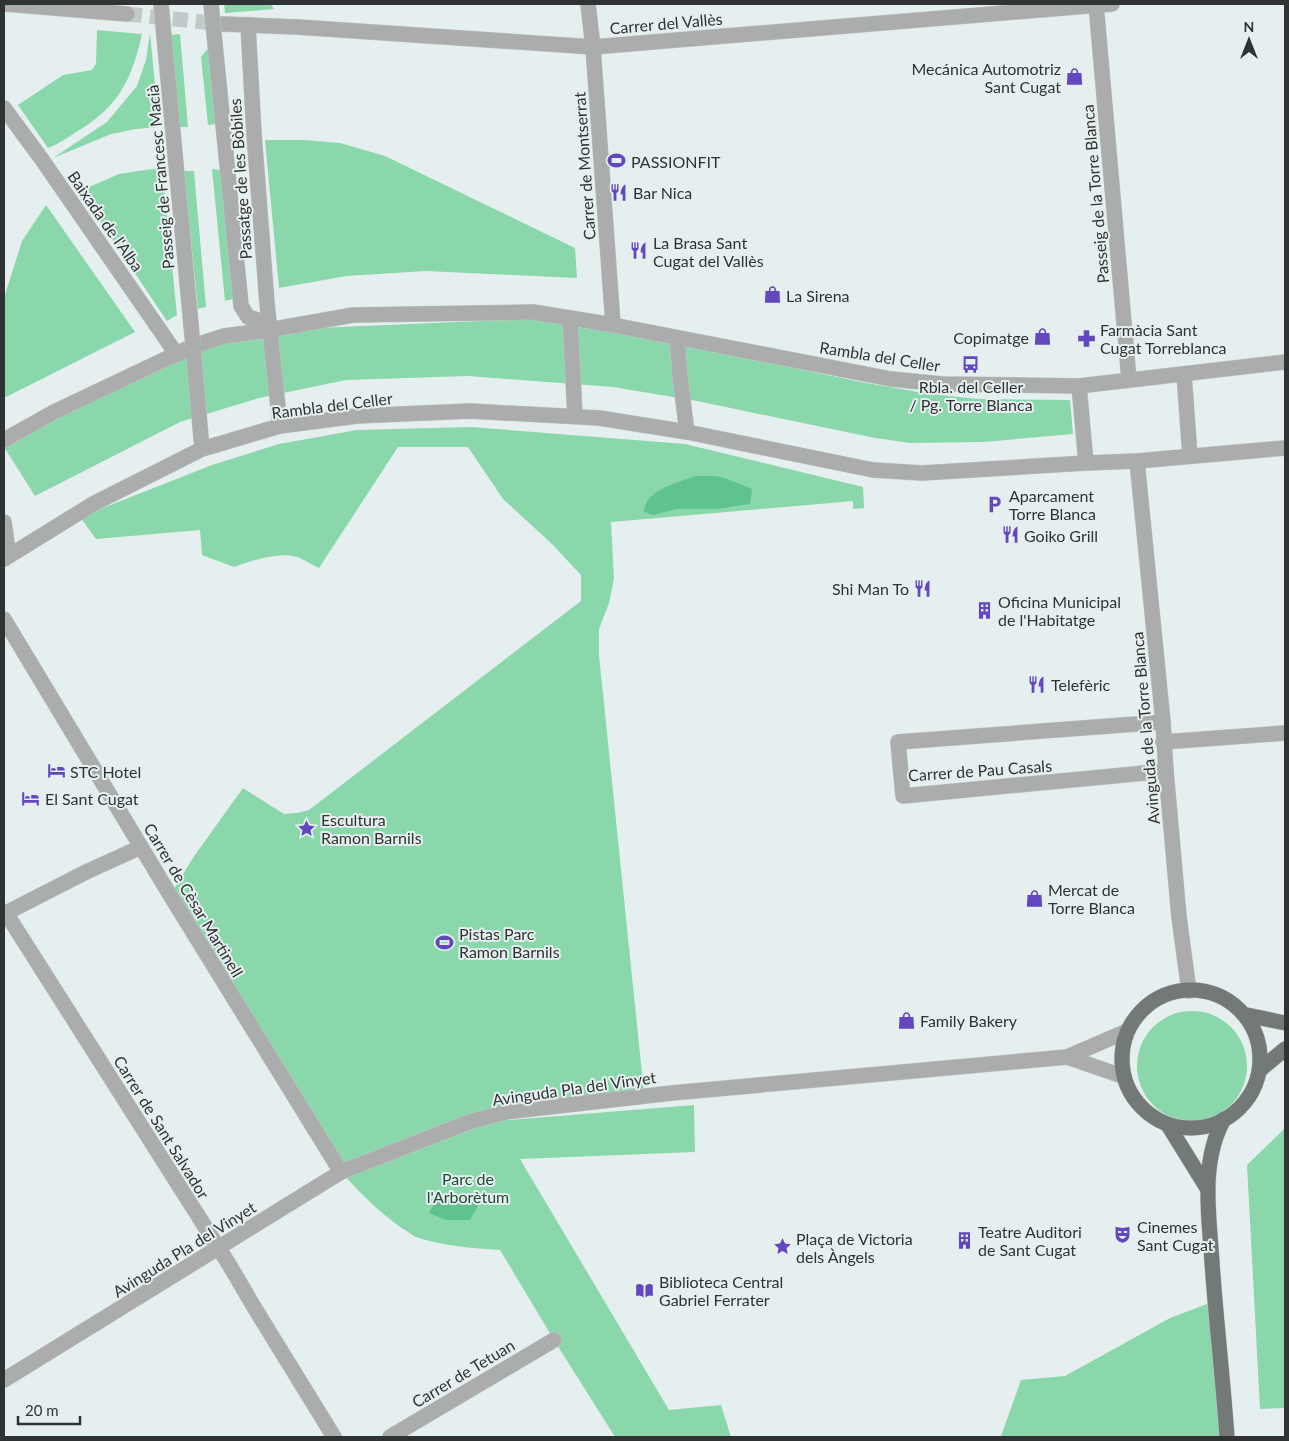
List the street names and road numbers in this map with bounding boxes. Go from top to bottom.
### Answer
street label: Carrer del Vallès [609,9,723,37]
street label: Passeig de Francesc Macià [142,84,178,270]
street label: Carrer de Montserrat [569,91,599,241]
street label: Passatge de les Bòbiles [225,98,255,260]
street label: Passeig de la Torre Blanca [1078,104,1112,284]
street label: Baixada de l'Alba [64,167,148,275]
street label: Rambla del Celler [818,337,942,375]
street label: Rambla del Celler [270,388,394,422]
street label: Avinguda de la Torre Blanca [1127,631,1163,825]
street label: Carrer de Pau Casals [907,755,1053,785]
street label: Carrer de Cèsar Martinell [141,820,247,980]
street label: Carrer de Sant Salvador [110,1052,214,1202]
street label: Avinguda Pla del Vinyet [491,1067,657,1109]
street label: Avinguda Pla del Vinyet [109,1197,259,1301]
street label: Carrer de Tetuan [408,1335,518,1411]

